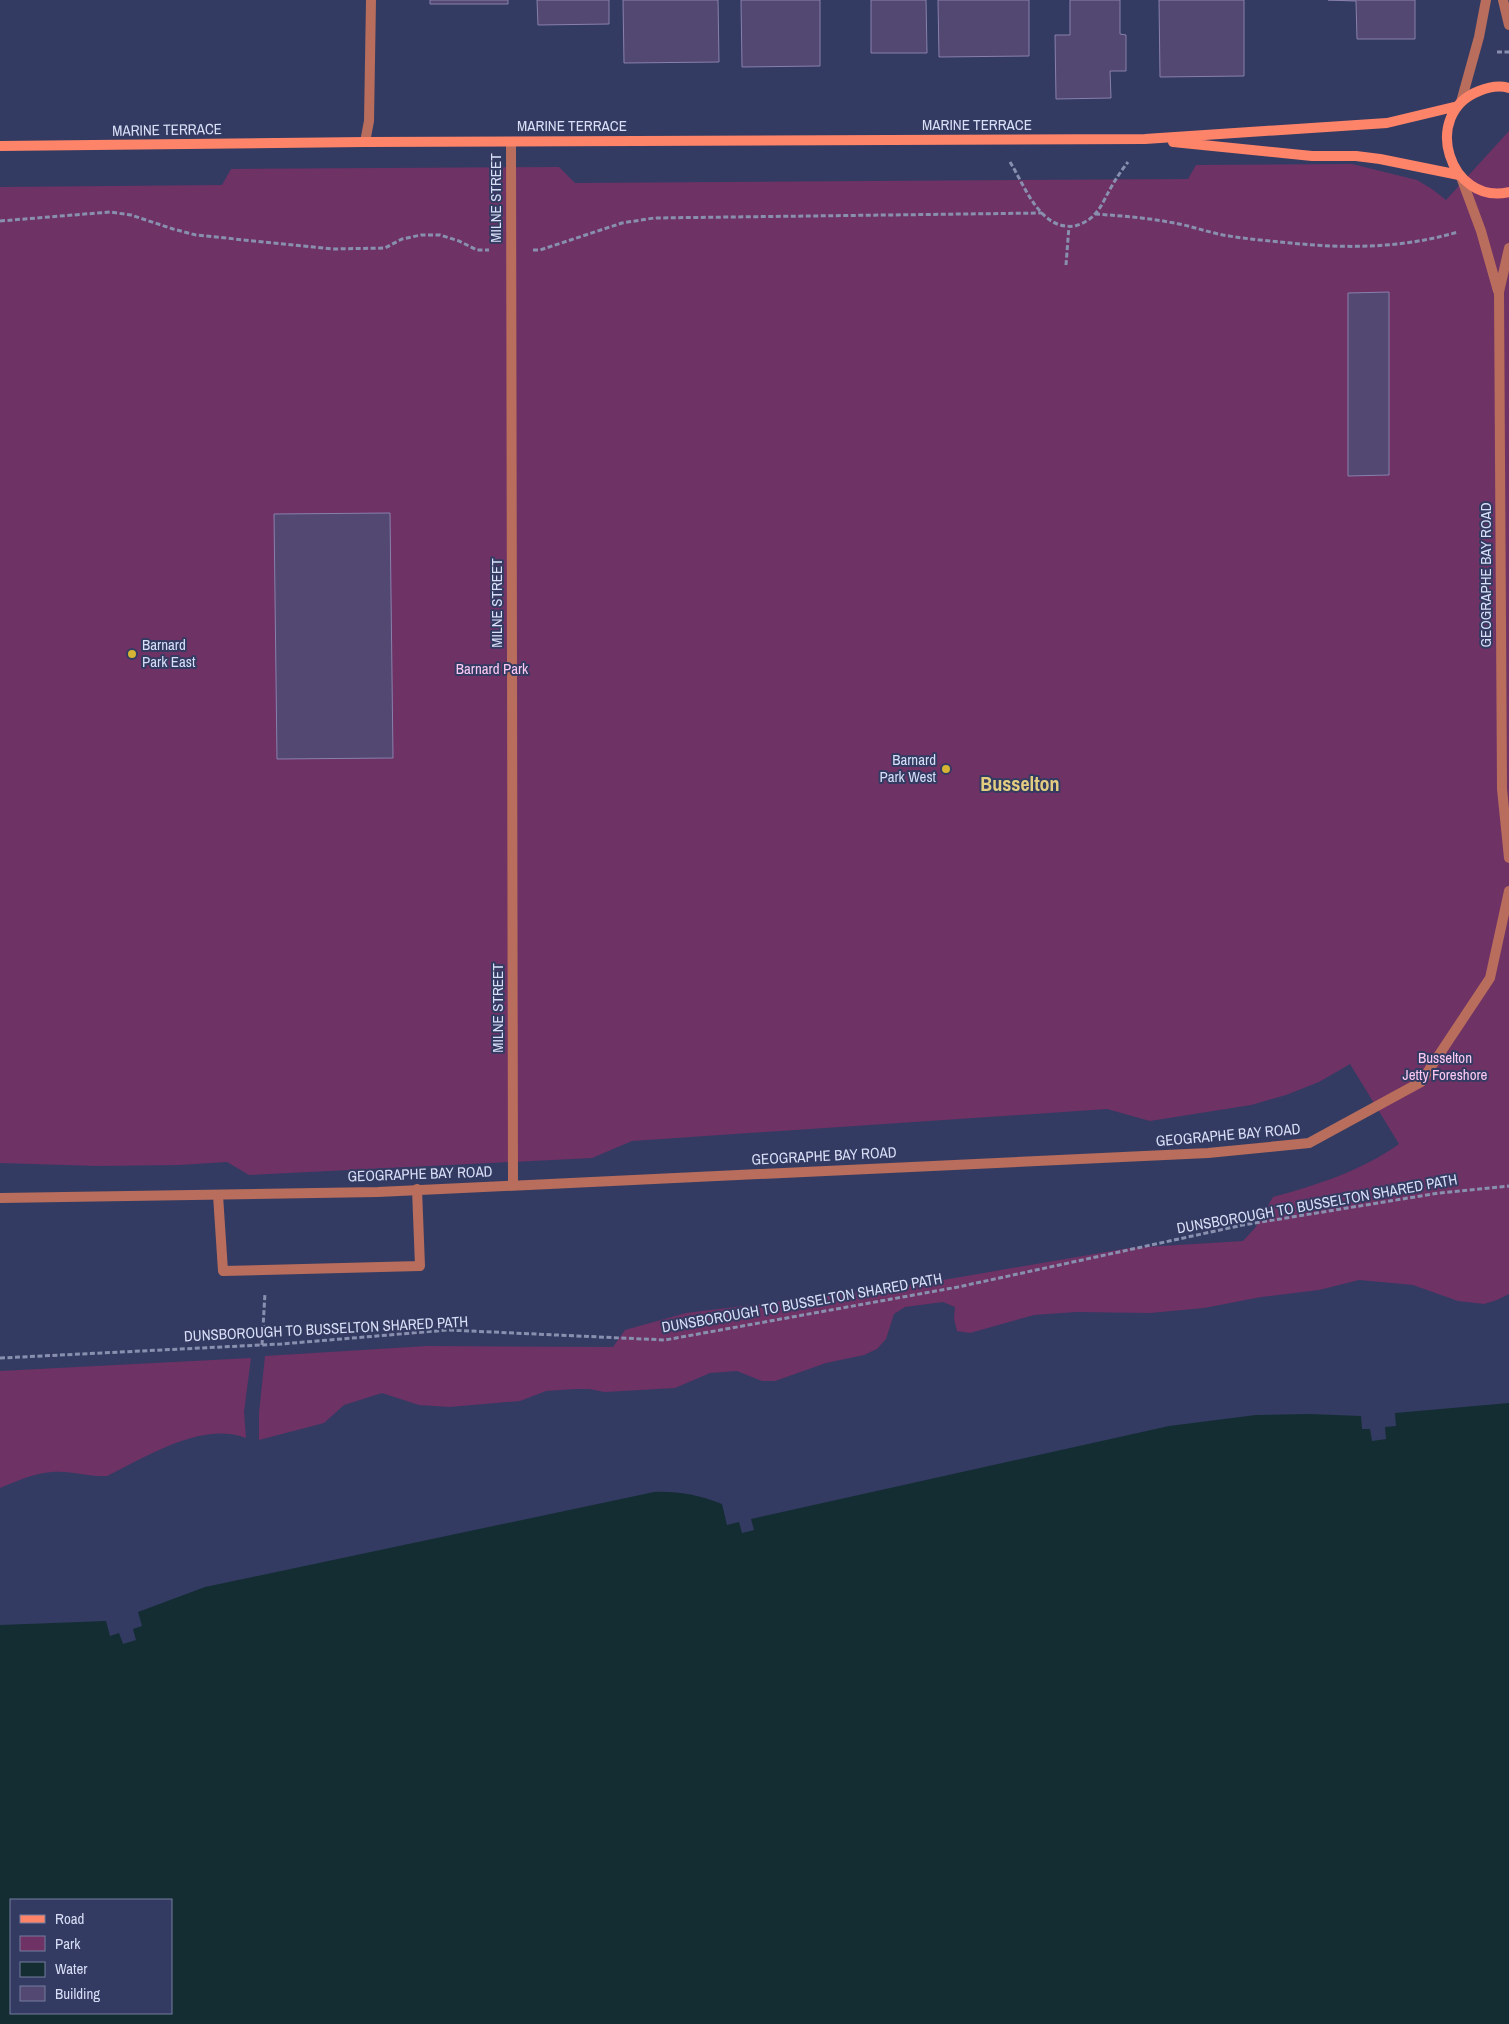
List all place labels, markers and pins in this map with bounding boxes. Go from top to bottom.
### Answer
place label: Barnard Park East [142,634,196,672]
marker: Barnard Park East [126,648,138,660]
place label: Barnard Park West [879,749,937,787]
marker: Barnard Park West [940,763,952,775]

